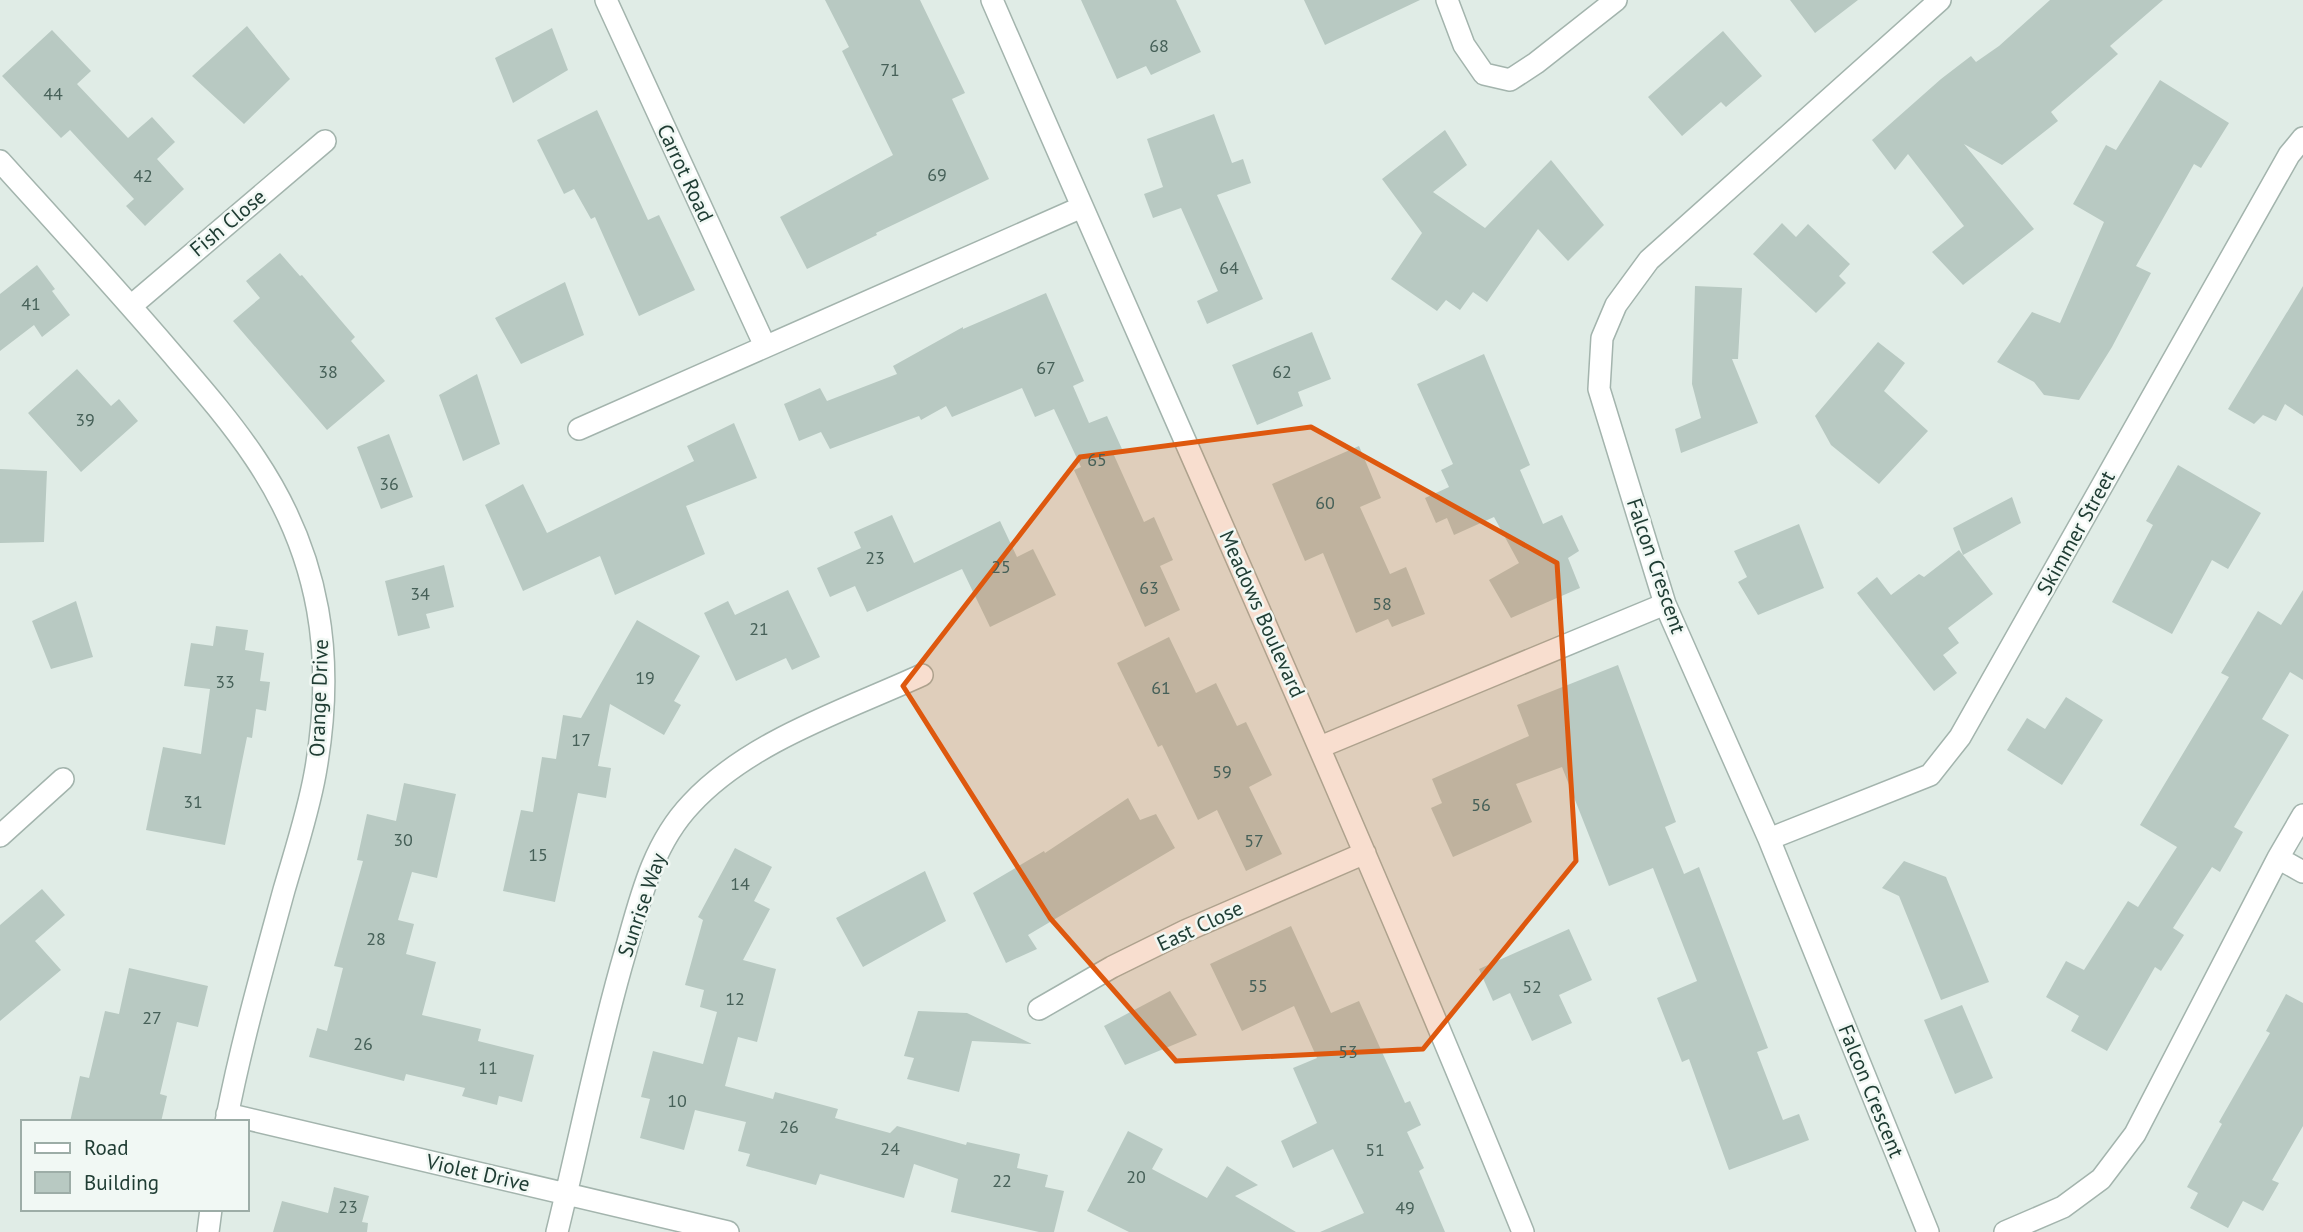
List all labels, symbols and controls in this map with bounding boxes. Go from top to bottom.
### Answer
house number: 68 [1149,34,1169,57]
house number: 71 [880,58,900,81]
house number: 44 [43,82,63,105]
street label: Carrot Road [651,120,720,226]
house number: 69 [927,163,947,186]
house number: 42 [133,164,153,187]
street label: Fish Close [184,183,271,262]
house number: 64 [1219,256,1239,279]
house number: 41 [21,292,41,315]
house number: 67 [1036,356,1056,379]
house number: 38 [318,360,338,383]
house number: 62 [1272,360,1292,383]
house number: 39 [75,408,95,431]
house number: 65 [1087,448,1107,471]
street label: Skimmer Street [2030,466,2121,600]
house number: 36 [379,472,399,495]
house number: 60 [1315,491,1335,514]
street label: Falcon Crescent [1621,495,1692,637]
street label: Meadows Boulevard [1214,526,1311,702]
house number: 23 [865,546,885,569]
house number: 25 [991,555,1011,578]
house number: 63 [1139,576,1159,599]
house number: 34 [410,582,430,605]
house number: 58 [1372,592,1392,615]
house number: 21 [749,617,769,640]
street label: Orange Drive [303,639,334,757]
house number: 19 [635,666,655,689]
house number: 33 [215,670,235,693]
house number: 61 [1151,676,1171,699]
house number: 17 [571,728,591,751]
house number: 59 [1212,760,1232,783]
house number: 31 [183,790,203,813]
house number: 56 [1471,793,1491,816]
house number: 30 [393,828,413,851]
house number: 57 [1244,829,1264,852]
house number: 15 [528,843,548,866]
street label: Sunrise Way [611,849,672,960]
house number: 14 [730,872,750,895]
street label: East Close [1152,894,1247,957]
house number: 28 [366,927,386,950]
house number: 55 [1248,974,1268,997]
house number: 52 [1522,975,1542,998]
house number: 12 [725,987,745,1010]
house number: 27 [142,1006,162,1029]
street label: Falcon Crescent [1832,1020,1910,1161]
house number: 26 [353,1032,373,1055]
house number: 53 [1338,1040,1358,1063]
house number: 11 [478,1056,498,1079]
house number: 10 [667,1089,687,1112]
house number: 26 [779,1115,799,1138]
legend [21,1120,248,1211]
text: Road [84,1134,128,1161]
house number: 24 [880,1137,900,1160]
house number: 51 [1365,1138,1385,1161]
street label: Violet Drive [423,1147,533,1198]
house number: 20 [1126,1165,1146,1188]
text: Building [84,1169,159,1196]
house number: 22 [992,1169,1012,1192]
house number: 23 [338,1195,358,1218]
house number: 49 [1395,1196,1415,1219]

